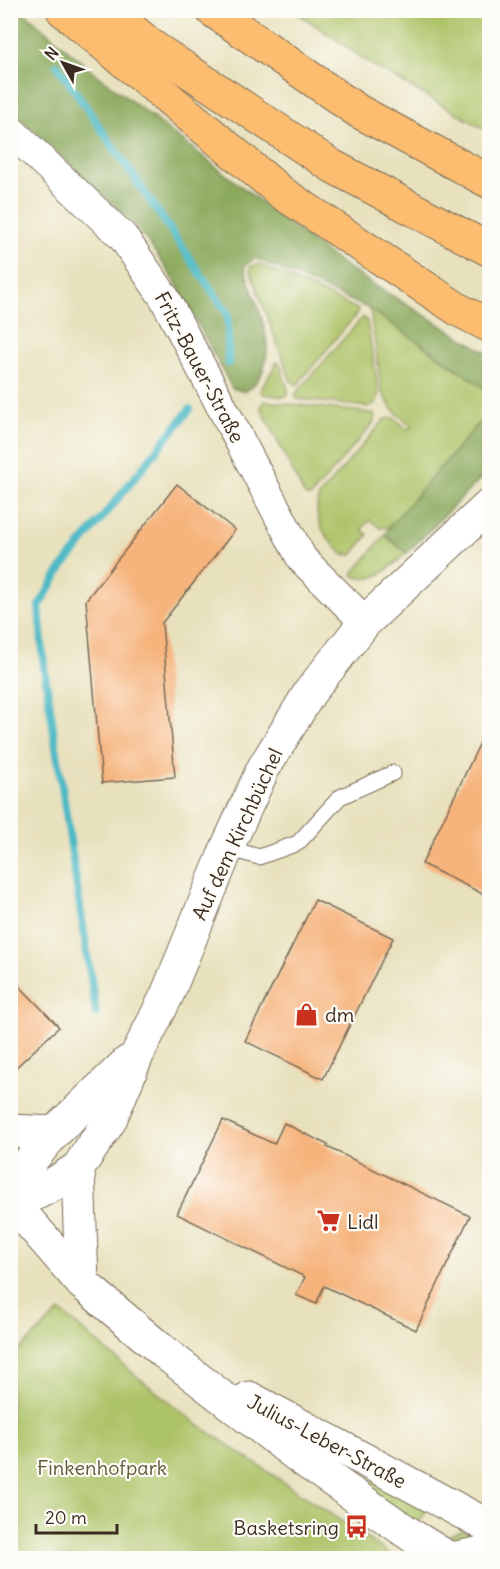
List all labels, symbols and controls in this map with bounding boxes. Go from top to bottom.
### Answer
north arrow [33,33,93,93]
text: N [40,43,63,64]
street label: Fritz-Bauer-Straße [150,287,250,447]
street label: Auf dem Kirchbüchel [186,744,288,924]
shop icon: dm [294,1001,320,1027]
place label: dm [325,1002,354,1027]
supermarket icon: Lidl [316,1208,342,1234]
place label: Lidl [347,1209,379,1234]
street label: Julius-Leber-Straße [243,1389,411,1493]
park label: Finkenhofpark [37,1455,167,1480]
scale bar [36,1497,117,1535]
text: 20 m [45,1506,87,1529]
bus stop icon: Basketsring [344,1514,370,1540]
place label: Basketsring [233,1515,339,1540]

